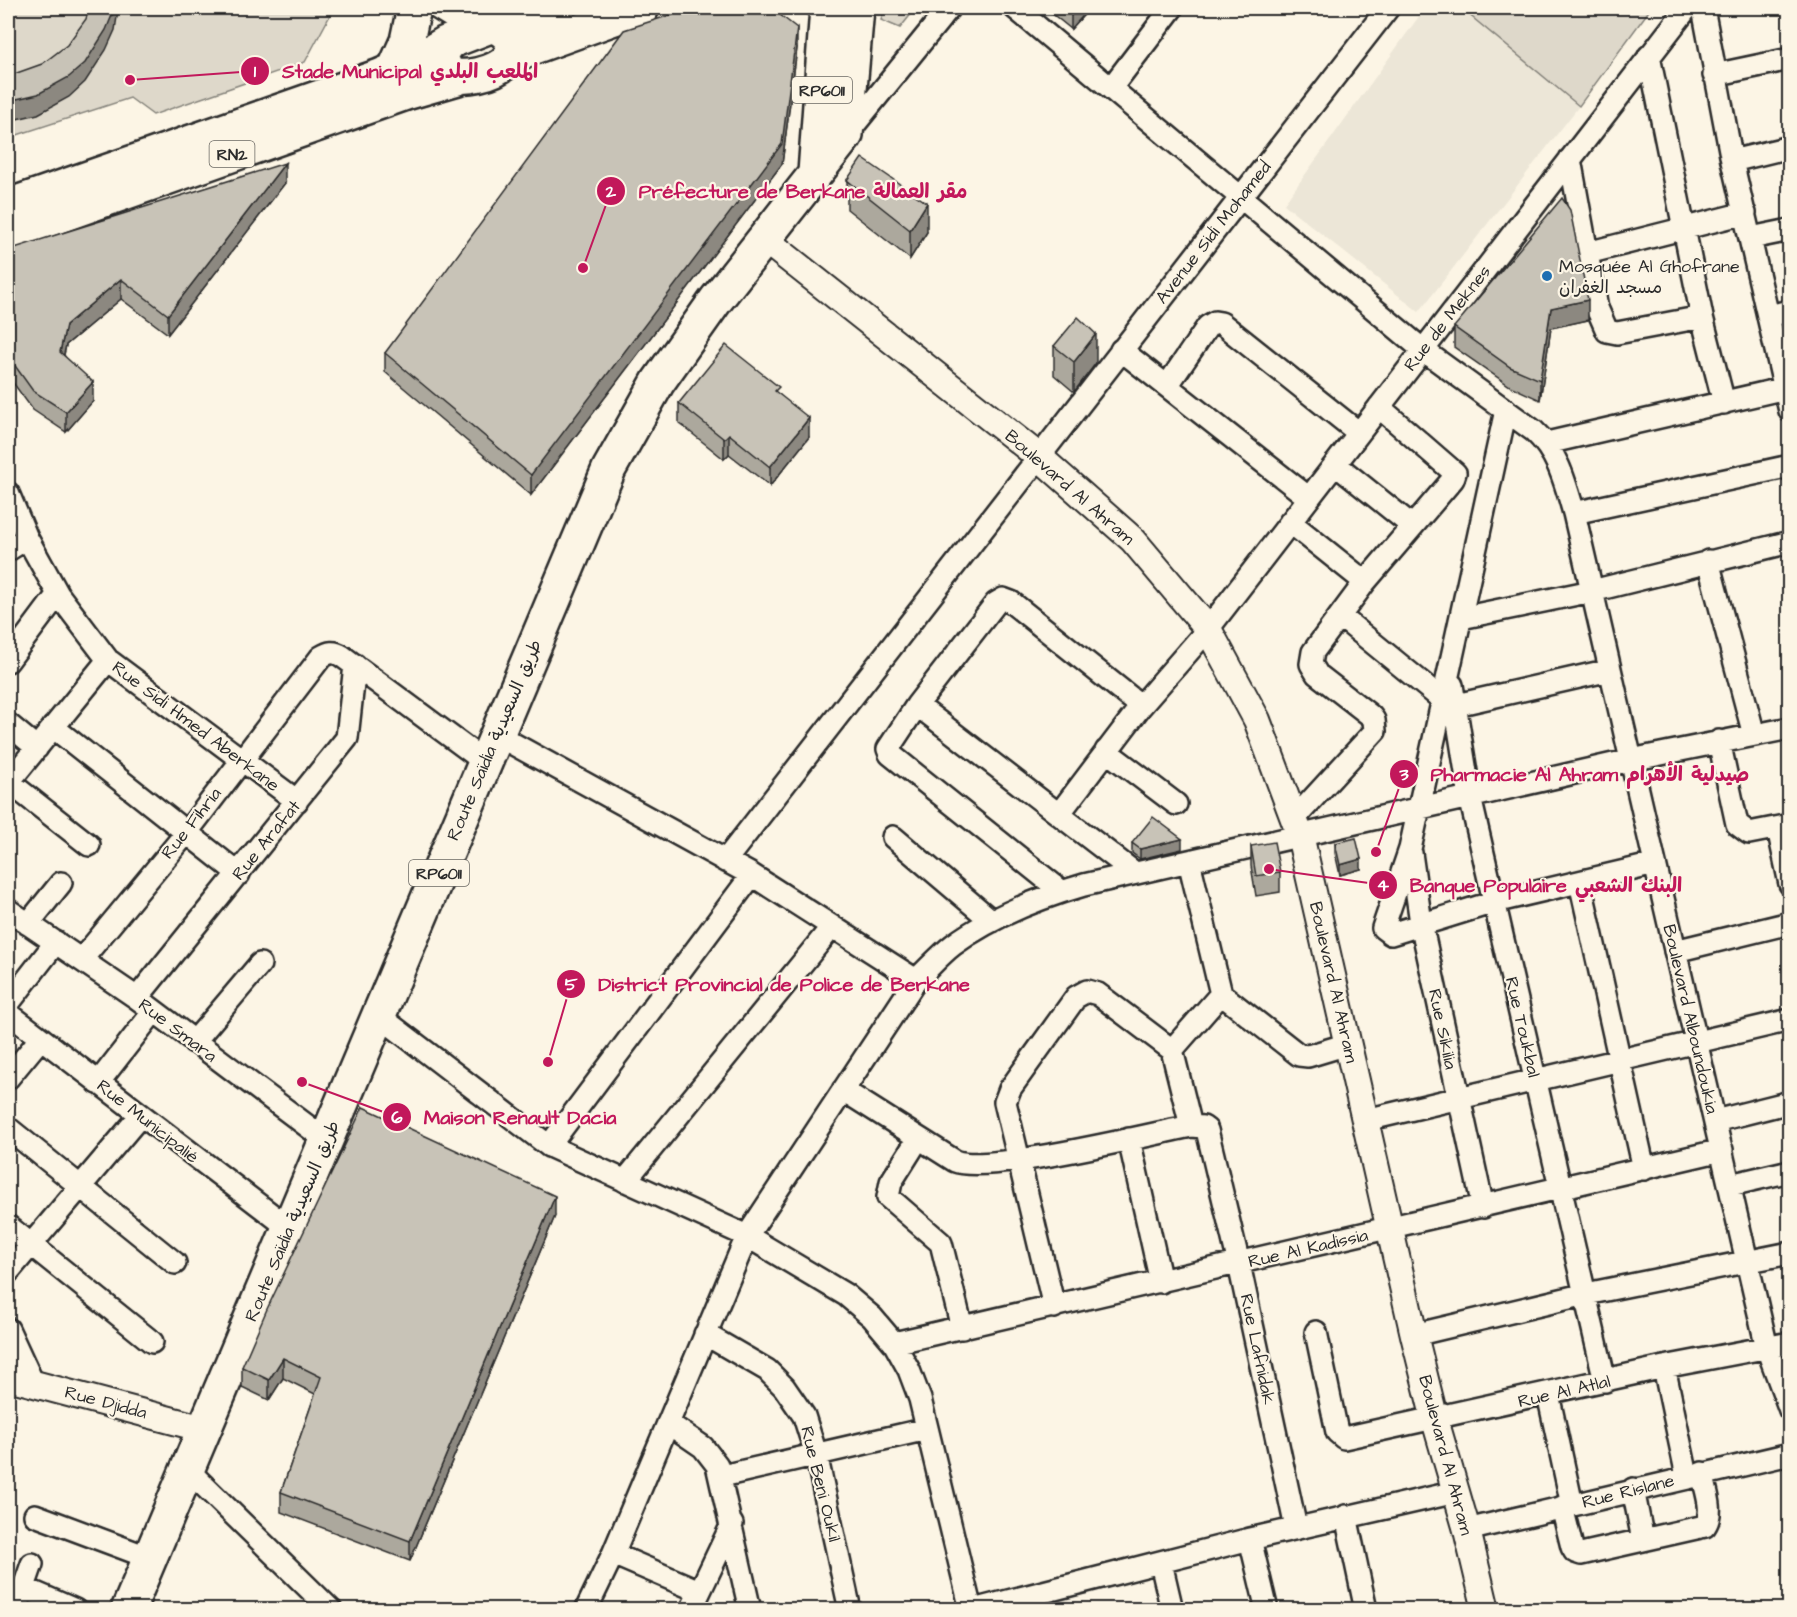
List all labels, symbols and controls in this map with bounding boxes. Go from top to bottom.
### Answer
callout: Stade Municipal الملعب البلدي [240,52,550,90]
text: Stade Municipal الملعب البلدي [281,58,538,87]
text: 1 [254,59,257,84]
road number: RP6011 [792,77,852,103]
road number: RN2 [210,141,254,167]
street label: Avenue Sidi Mohamed [1150,156,1277,309]
callout: Préfecture de Berkane مقر العمالة [596,172,979,210]
text: Préfecture de Berkane مقر العمالة [639,178,967,206]
text: 2 [605,179,617,204]
place label: Mosquée Al Ghofrane مسجد الغفران [1559,254,1740,300]
street label: Rue de Meknes [1398,260,1497,377]
marker: Mosquée Al Ghofrane مسجد الغفران [1540,269,1554,283]
street label: Boulevard Al Ahram [999,424,1140,551]
street label: Route Saïdia طريق السعيدية [441,636,548,845]
street label: Rue Sidi Hmed Aberkane [107,655,285,798]
callout: Pharmacie Al Ahram صيدلية الأهرام [1389,755,1761,793]
text: Pharmacie Al Ahram صيدلية الأهرام [1431,761,1749,789]
text: 3 [1398,762,1409,787]
street label: Rue Fihria [155,782,227,864]
street label: Rue Arafat [226,794,307,886]
road number: RP6011 [409,860,469,886]
callout: Banque Populaire البنك الشعبي [1368,866,1695,904]
text: Banque Populaire البنك الشعبي [1410,872,1682,903]
text: 4 [1377,873,1390,898]
street label: Boulevard Al Ahram [1303,899,1364,1065]
street label: Boulevard Alboundoukia [1657,922,1724,1116]
callout: District Provincial de Police de Berkane [556,965,982,1003]
text: District Provincial de Police de Berkane [598,971,970,999]
text: 5 [565,972,578,997]
street label: Rue Toukbal [1499,974,1546,1080]
street label: Rue Sikilia [1422,987,1463,1072]
street label: Rue Smara [133,993,222,1068]
street label: Rue Municipalié [91,1074,204,1169]
callout: Maison Renault Dacia [382,1098,628,1136]
text: Maison Renault Dacia [424,1104,617,1132]
text: 6 [391,1105,403,1130]
street label: Route Saïdia طريق السعيدية [239,1117,346,1326]
street label: Rue Al Kadissia [1246,1223,1371,1274]
street label: Rue Lafnidak [1234,1292,1281,1407]
street label: Rue Al Atlal [1515,1369,1613,1414]
street label: Boulevard Al Ahram [1412,1372,1479,1538]
street label: Rue Djidda [62,1380,150,1425]
street label: Rue Beni Oukil [794,1424,847,1545]
street label: Rue Rislane [1579,1468,1677,1515]

